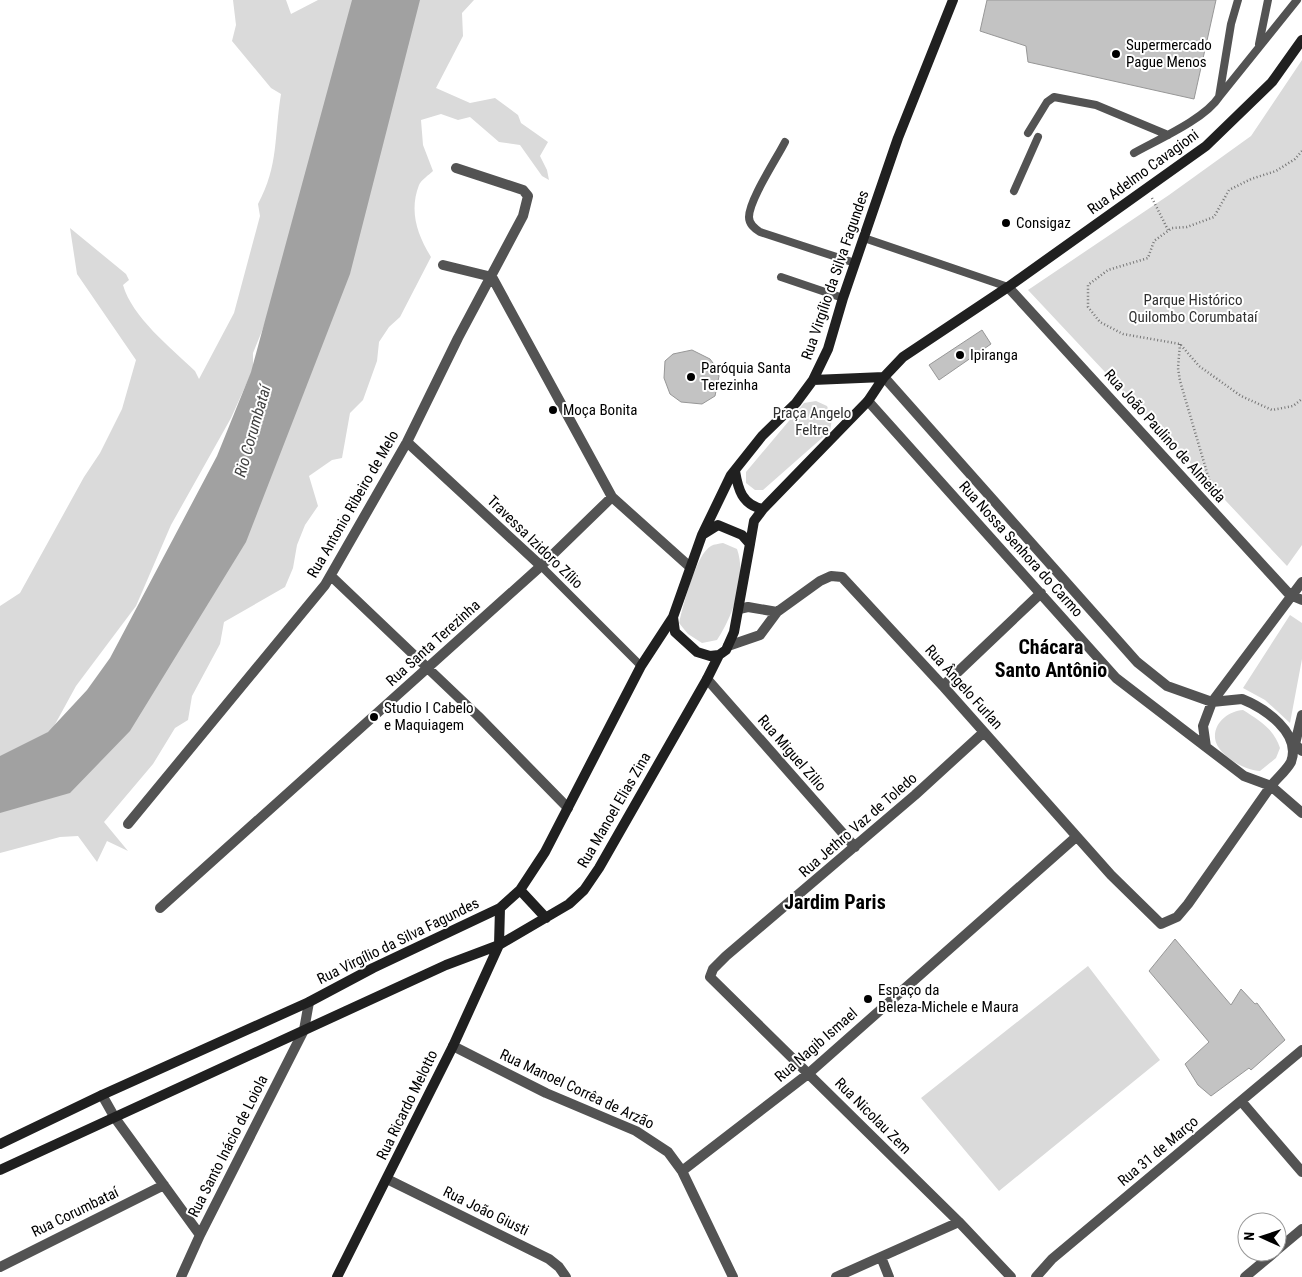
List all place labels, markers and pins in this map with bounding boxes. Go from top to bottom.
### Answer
place label: Supermercado Pague Menos [1126,36,1212,71]
marker: Supermercado Pague Menos [1110,48,1122,60]
place label: Consigaz [1016,214,1071,232]
marker: Consigaz [1000,217,1012,229]
place label: Ipiranga [970,346,1018,364]
marker: Ipiranga [954,349,966,361]
place label: Paróquia Santa Terezinha [701,359,791,394]
marker: Paróquia Santa Terezinha [685,371,697,383]
place label: Moça Bonita [563,401,637,419]
marker: Moça Bonita [547,404,559,416]
place label: Studio I Cabelo e Maquiagem [384,699,474,734]
marker: Studio I Cabelo e Maquiagem [368,711,380,723]
place label: Espaço da Beleza-Michele e Maura [878,981,1019,1016]
marker: Espaço da Beleza-Michele e Maura [862,993,874,1005]

